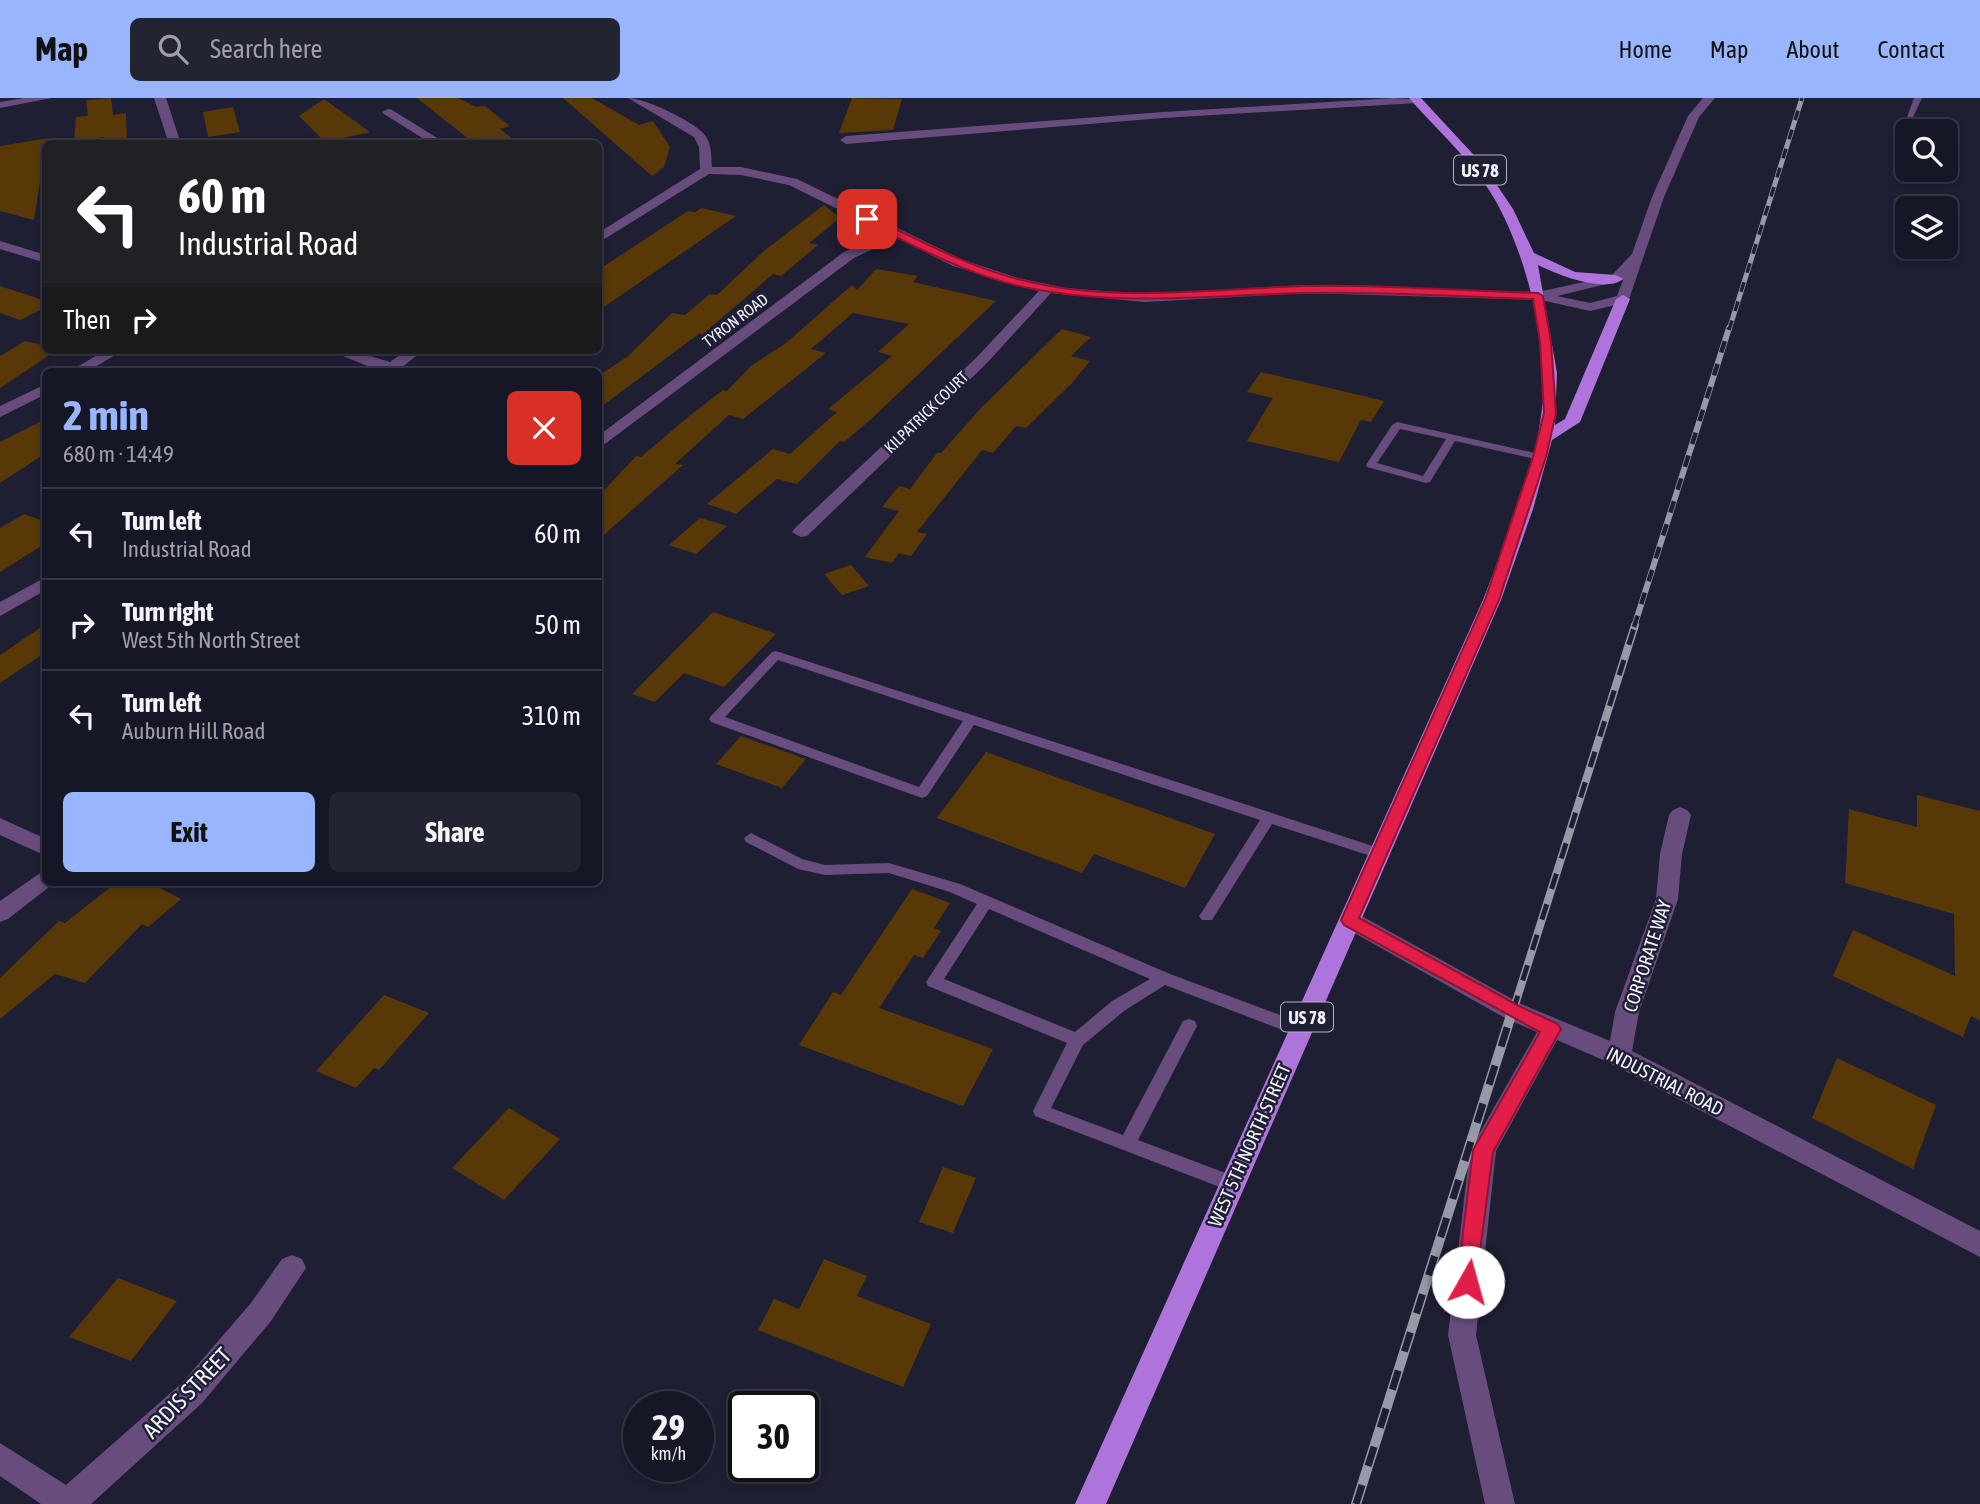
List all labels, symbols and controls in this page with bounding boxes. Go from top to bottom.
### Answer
search box [130,18,620,81]
text: Map [35,30,88,68]
icon: search [154,30,192,68]
text: Search here [210,34,322,64]
text: Home [1618,36,1672,63]
text: Map [1710,36,1748,63]
text: About [1786,36,1839,63]
text: Contact [1877,36,1945,63]
map controls [1895,119,1958,259]
button: search [1895,119,1958,182]
road number: US 78 [1454,156,1506,184]
text: 60 m [178,167,266,223]
icon: left [63,168,154,259]
pin [837,189,897,249]
button: layers [1895,196,1958,259]
icon: arrive [848,200,886,238]
text: Industrial Road [178,225,358,262]
street label: TYRON ROAD [699,290,771,350]
icon: right [125,301,163,339]
text: Then [63,305,111,335]
street label: KILPATRICK COURT [880,367,972,457]
text: 2 min [63,391,149,439]
button: close [507,391,581,465]
text: 680 m · 14:49 [63,441,174,467]
text: Turn left [122,506,202,536]
icon: left [63,515,101,553]
text: 60 m [534,519,581,549]
text: Industrial Road [122,536,252,562]
text: Turn right [122,597,213,627]
icon: right [63,606,101,644]
text: 50 m [534,610,581,640]
text: West 5th North Street [122,627,300,653]
text: Turn left [122,688,202,718]
icon: left [63,697,101,735]
text: 310 m [522,701,581,731]
text: Auburn Hill Road [122,718,265,744]
button: Exit [63,792,315,872]
button: Share [329,792,581,872]
street label: CORPORATE WAY [1619,897,1676,1015]
road number: US 78 [1281,1002,1333,1032]
street label: INDUSTRIAL ROAD [1603,1042,1727,1120]
street label: WEST 5TH NORTH STREET [1203,1060,1295,1230]
position arrow [1431,1245,1505,1319]
street label: ARDIS STREET [138,1343,236,1443]
speed limit sign: 30 [728,1391,819,1482]
text: 29 [652,1407,685,1447]
text: km/h [651,1443,686,1464]

